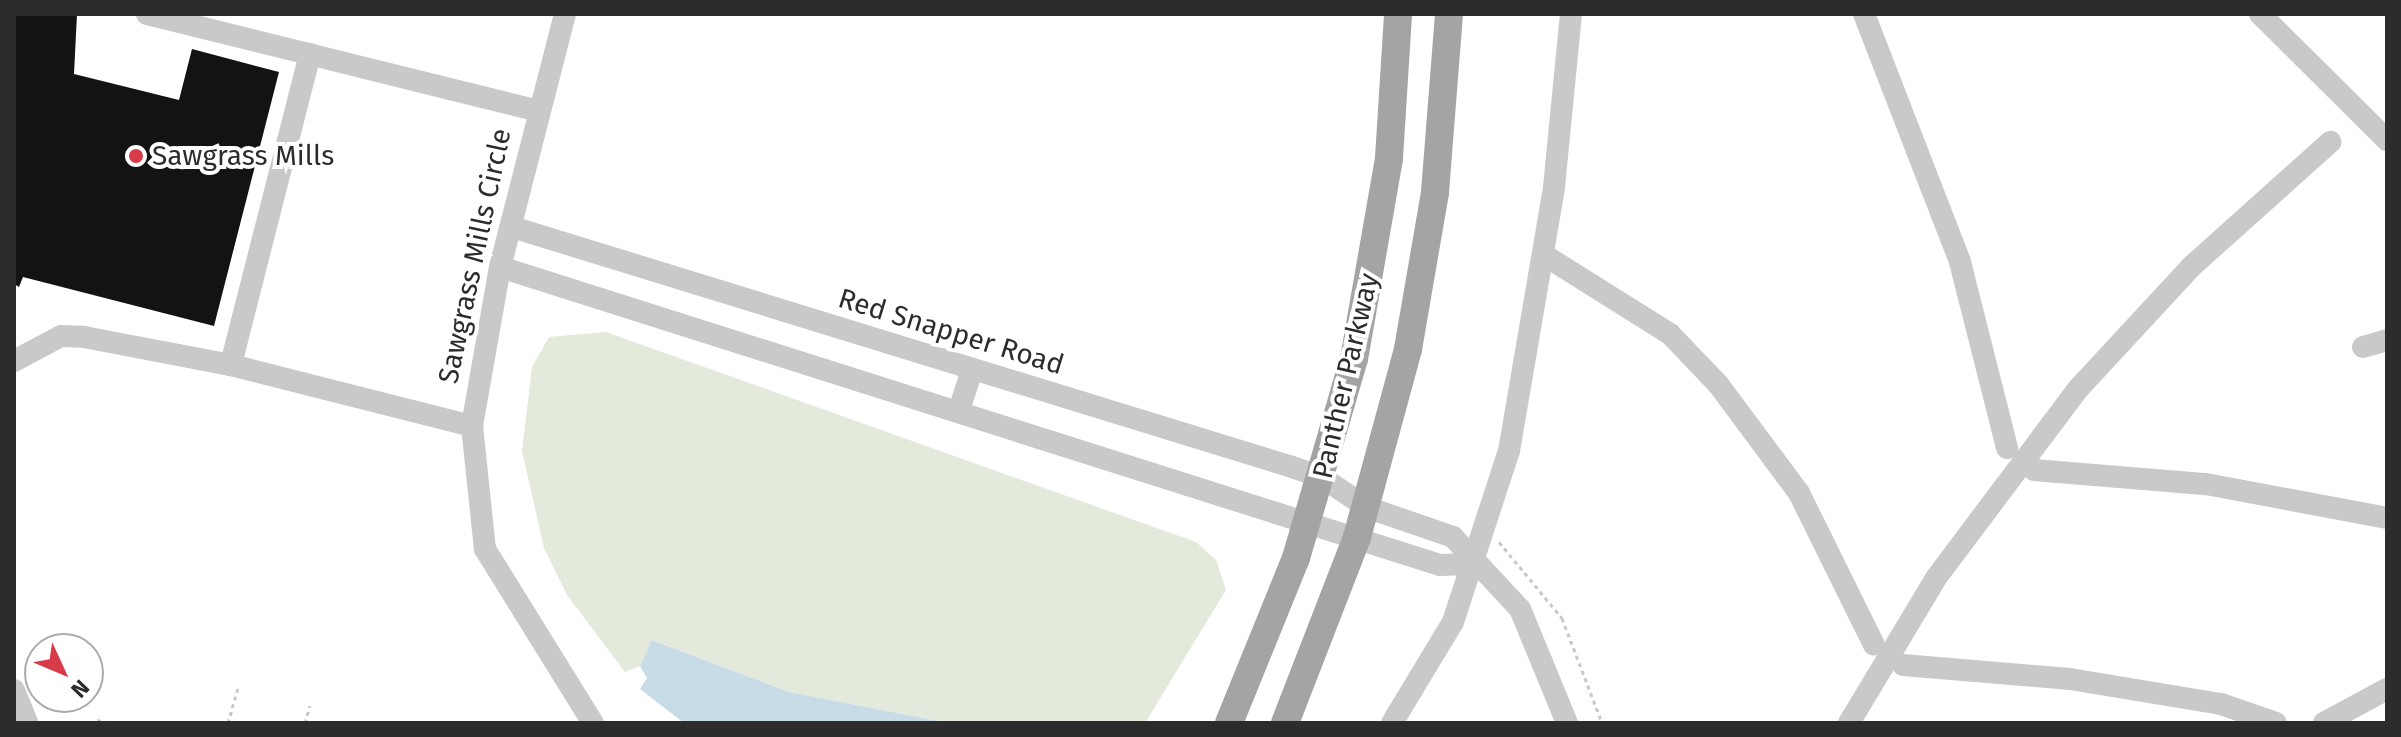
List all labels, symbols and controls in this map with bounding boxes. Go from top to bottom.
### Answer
street label: Sawgrass Mills Circle [432,125,518,387]
place label: Sawgrass Mills [152,139,334,173]
marker: Sawgrass Mills [127,147,145,165]
street label: Panther Parkway [1306,270,1386,482]
street label: Red Snapper Road [834,282,1068,382]
north arrow [24,633,104,713]
text: N [65,674,95,703]

